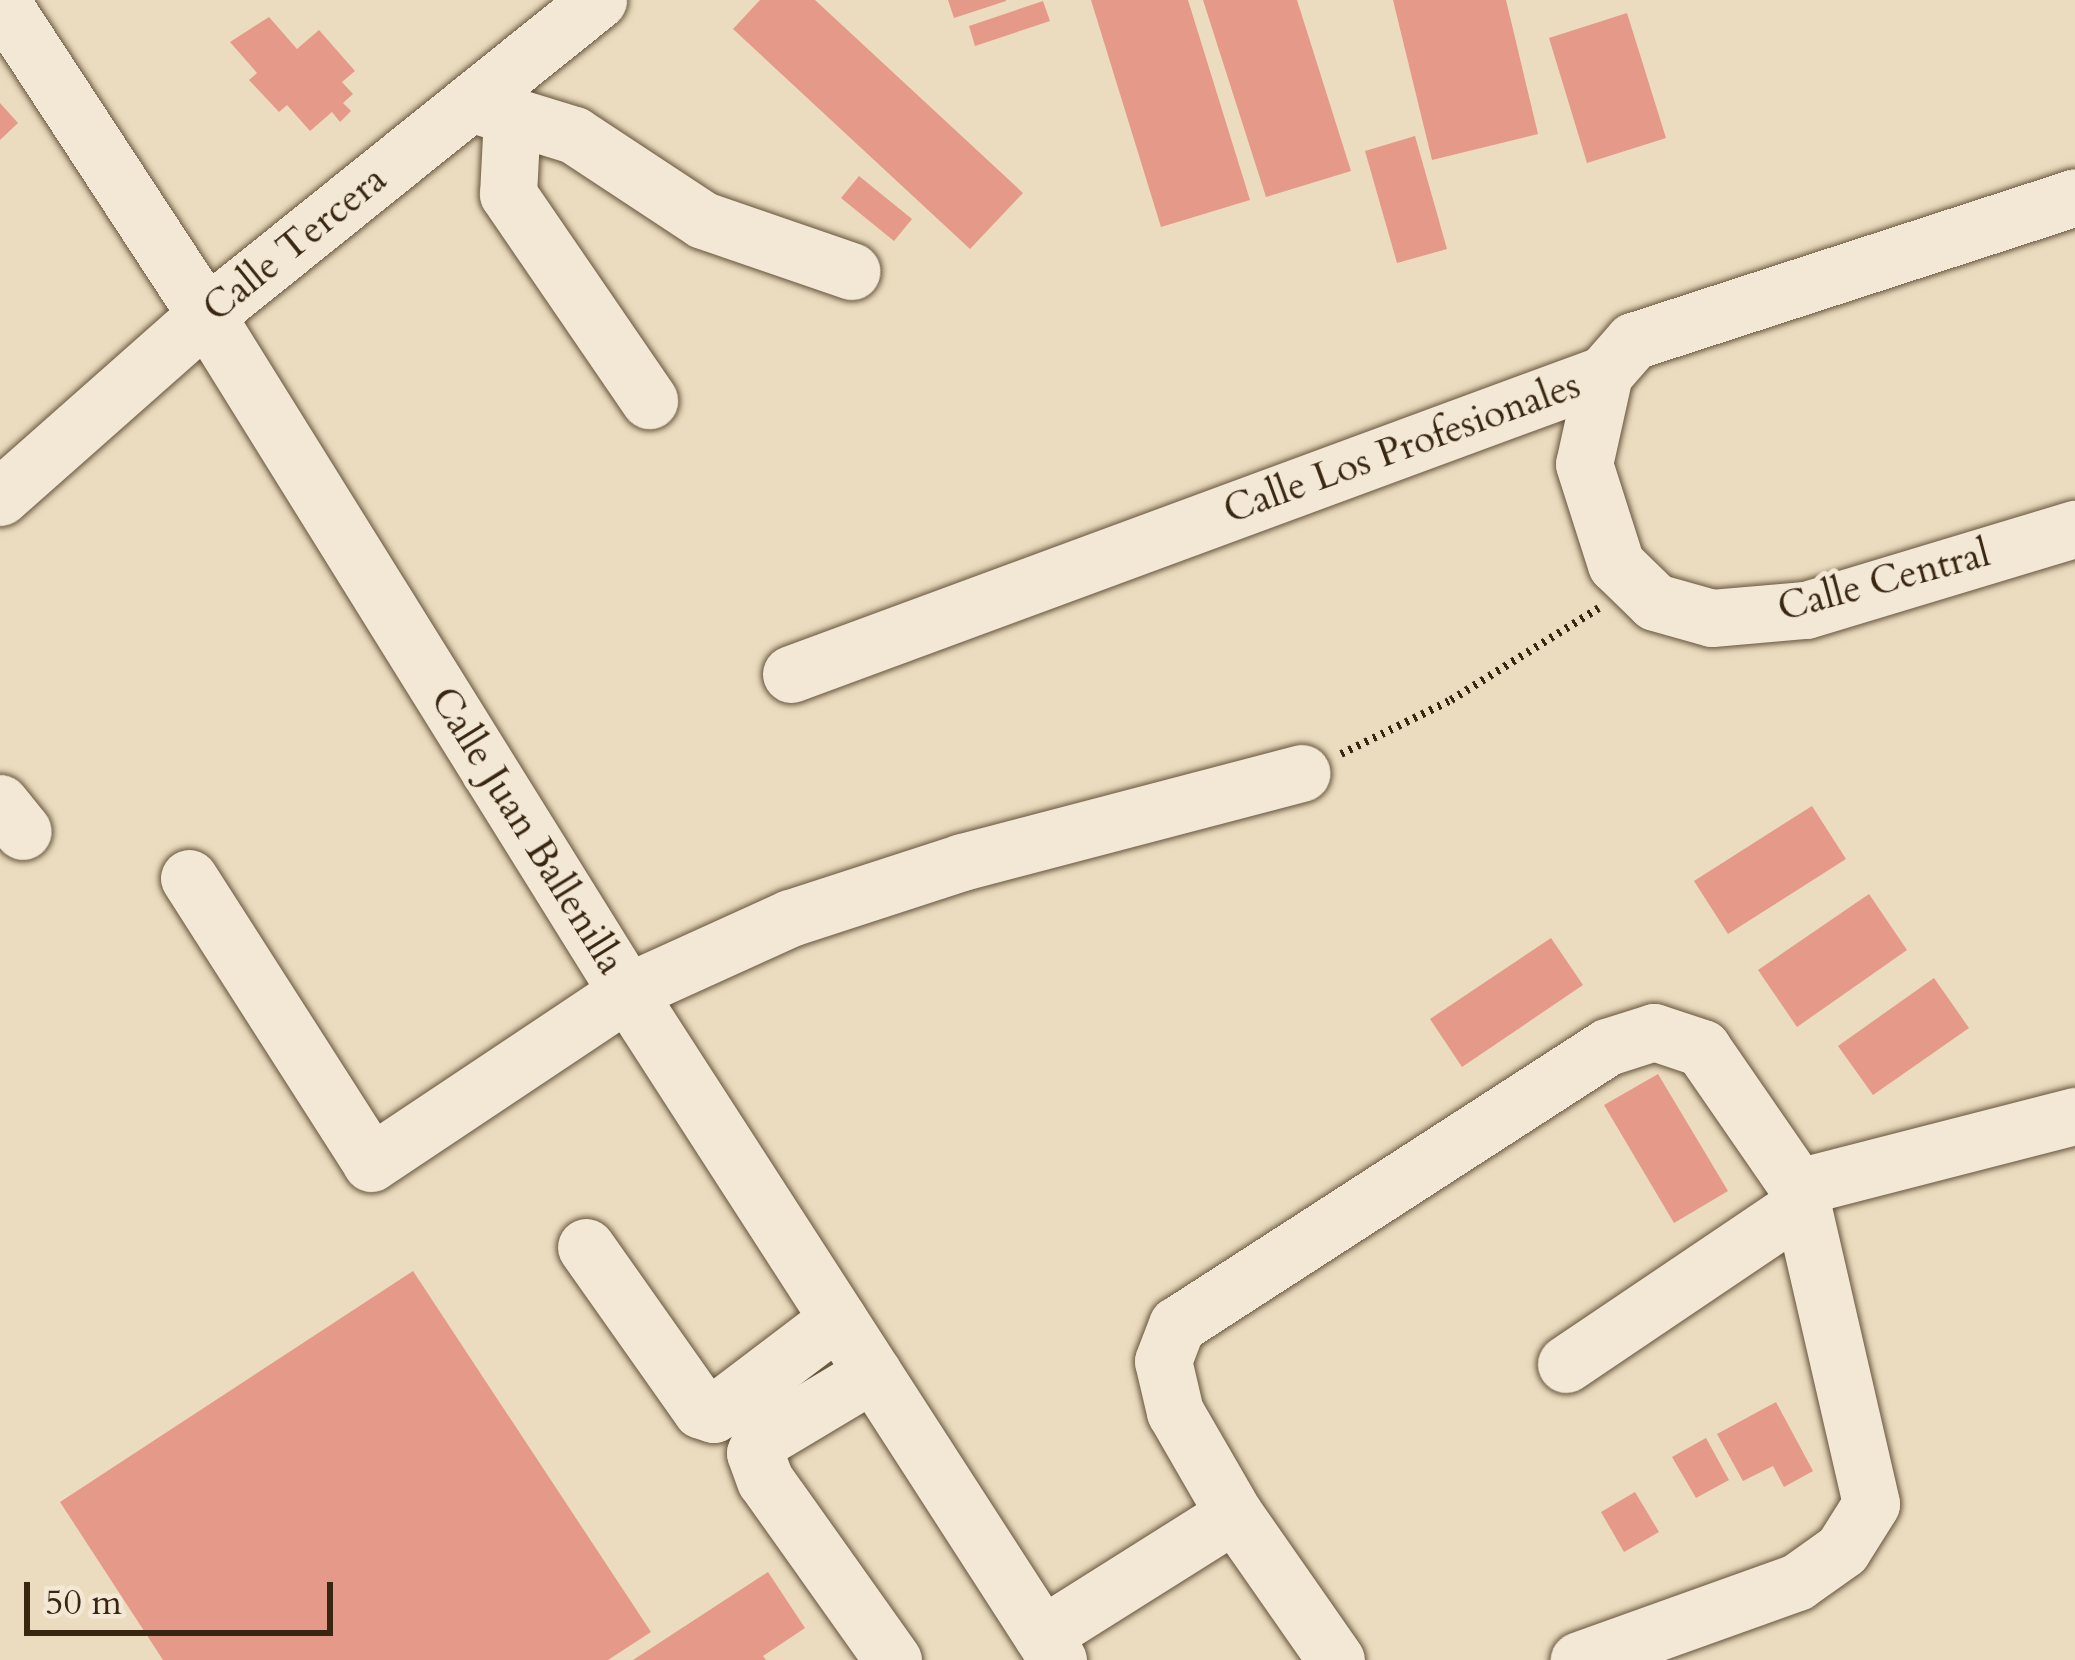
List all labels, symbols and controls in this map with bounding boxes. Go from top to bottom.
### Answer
street label: Calle Tercera [194,156,396,332]
street label: Calle Los Profesionales [1218,362,1586,534]
street label: Calle Central [1773,530,1995,632]
street label: Calle Juan Ballenilla [420,679,634,983]
scale bar [30,1558,339,1632]
text: 50 m [45,1578,122,1627]

